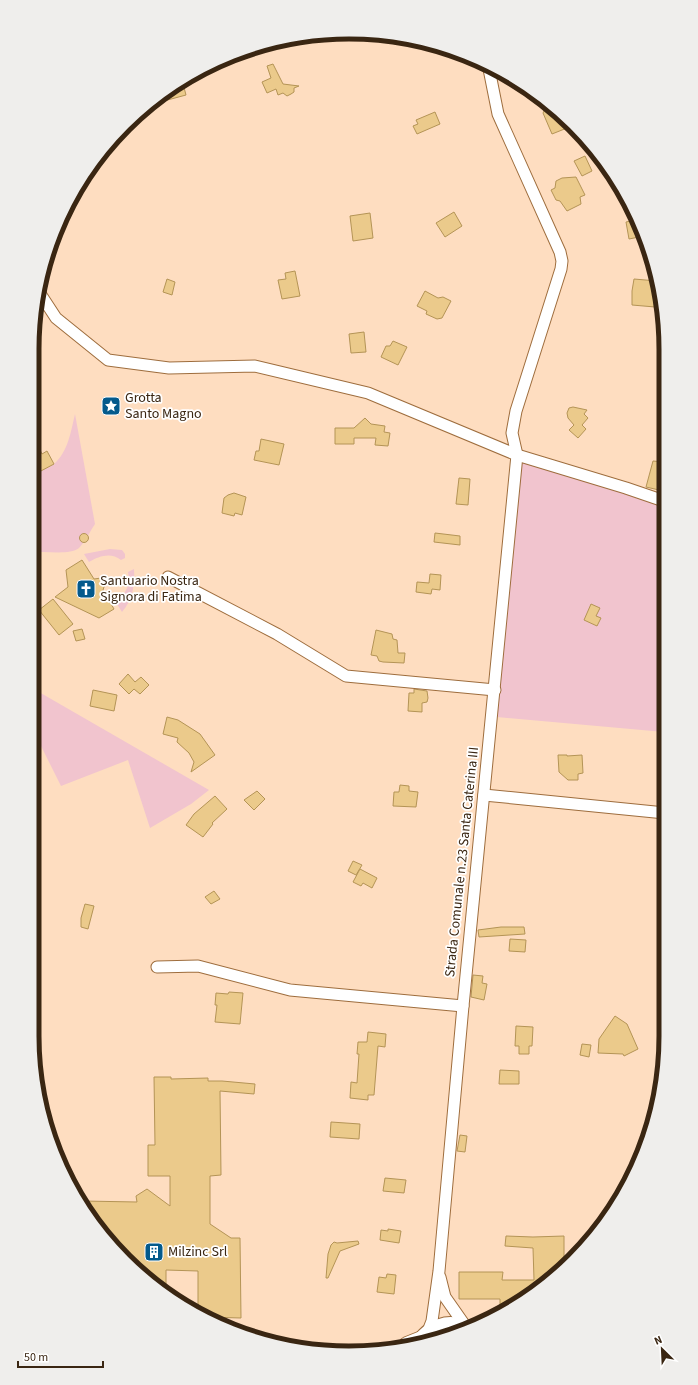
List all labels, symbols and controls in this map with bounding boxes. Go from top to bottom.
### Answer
place label: Grotta Santo Magno [125,388,202,424]
place icon: Grotta Santo Magno [100,395,122,417]
place label: Santuario Nostra Signora di Fatima [100,571,202,607]
church icon: Santuario Nostra Signora di Fatima [75,578,97,600]
street label: Strada Comunale n.23 Santa Caterina III [440,746,484,978]
building icon: Milzinc Srl [143,1241,165,1263]
place label: Milzinc Srl [168,1242,228,1262]
north arrow [642,1329,682,1369]
text: N [652,1332,665,1349]
scale bar [18,1343,103,1369]
text: 50 m [24,1349,48,1366]

